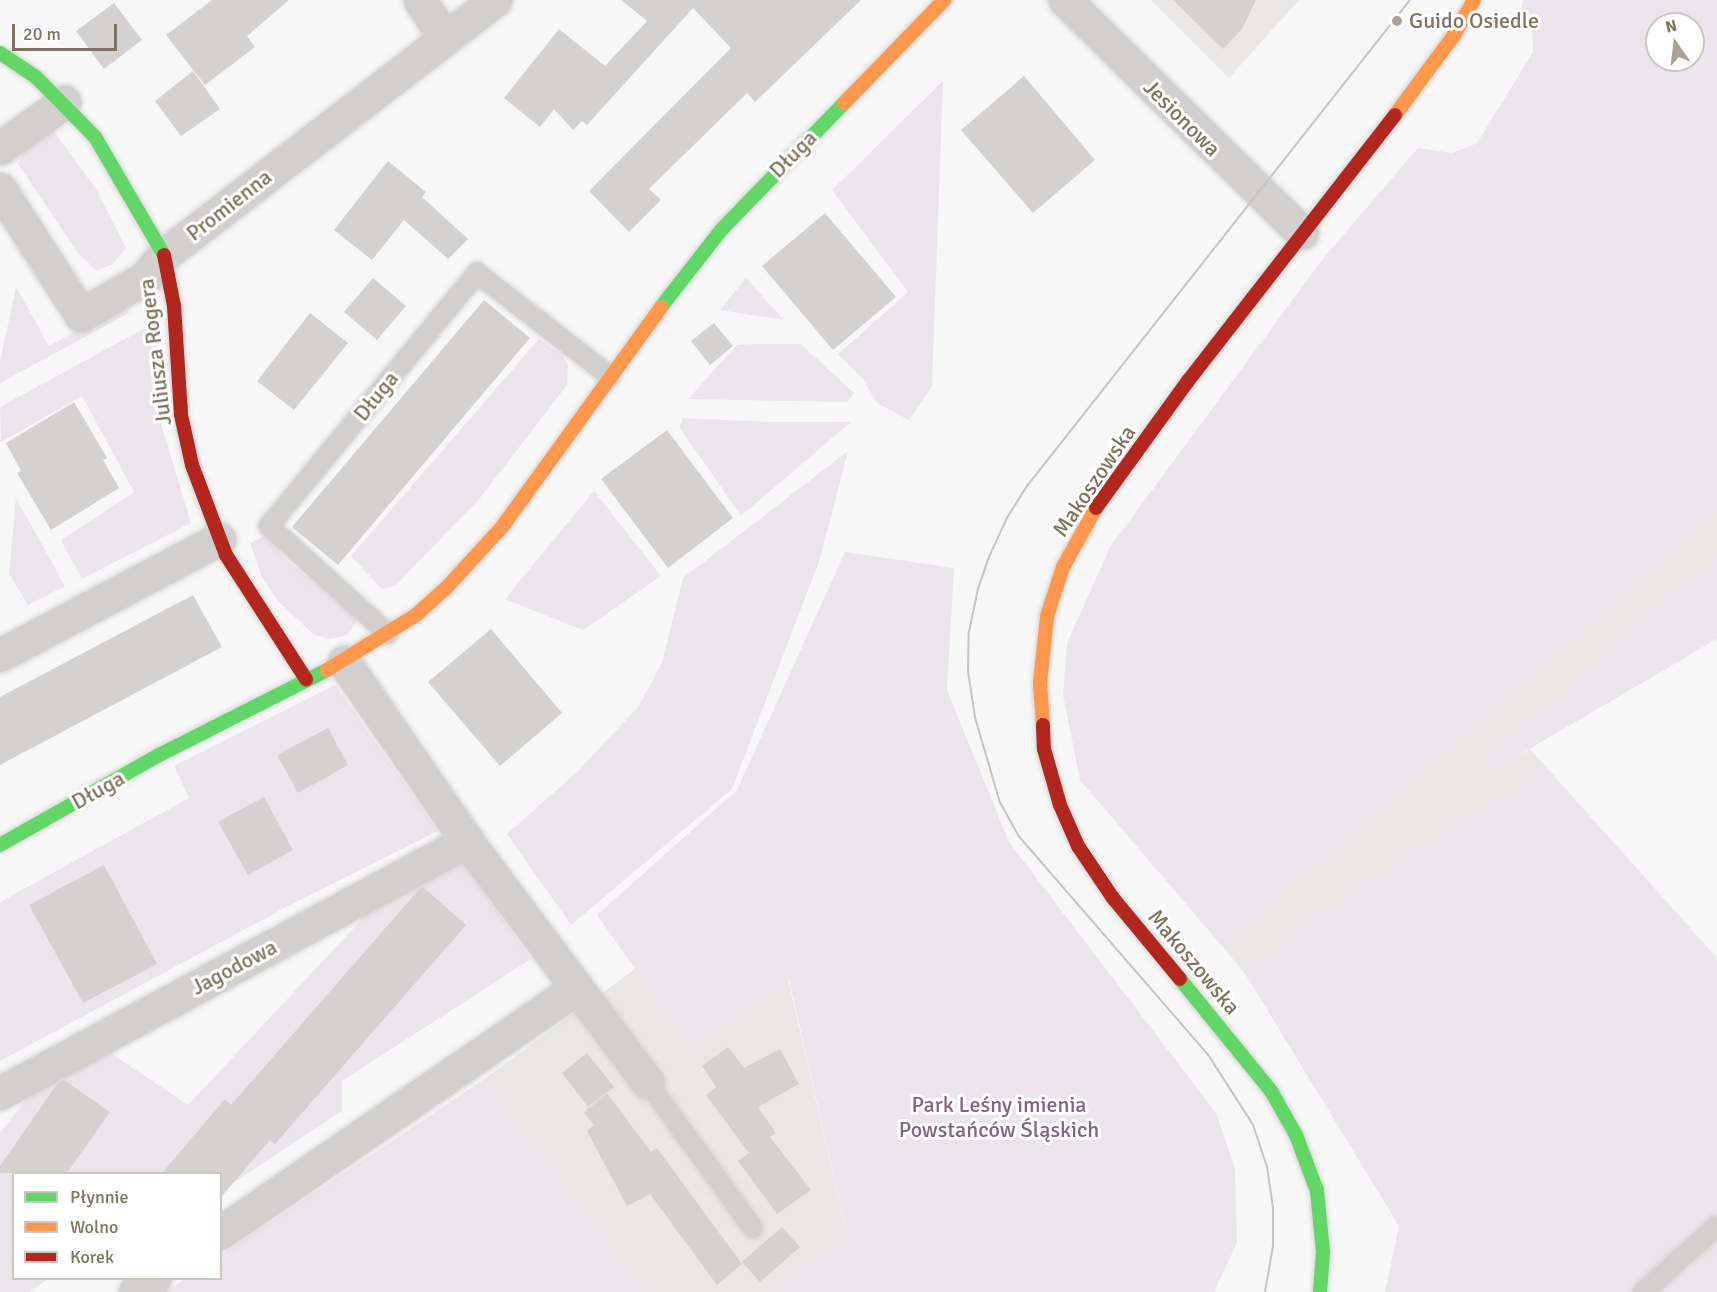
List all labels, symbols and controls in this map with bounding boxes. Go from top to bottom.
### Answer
place label: Guido Osiedle [1409,8,1539,34]
scale bar [15,12,120,50]
north arrow [1645,12,1705,72]
marker: Guido Osiedle [1390,14,1404,28]
text: N [1663,15,1679,38]
text: 20 m [23,23,61,45]
street label: Jesionowa [1138,74,1226,162]
street label: Długa [764,125,822,183]
street label: Promienna [181,164,277,246]
street label: Juliusza Rogera [133,277,177,427]
street label: Długa [348,366,404,426]
street label: Makoszowska [1047,420,1141,542]
street label: Długa [67,765,129,815]
street label: Makoszowska [1142,904,1246,1020]
street label: Jagodowa [187,933,281,1001]
park label: Park Leśny imienia Powstańców Śląskich [899,1091,1099,1142]
legend [12,1172,222,1280]
text: Płynnie [70,1186,128,1208]
text: Wolno [70,1216,118,1238]
text: Korek [70,1246,114,1268]

